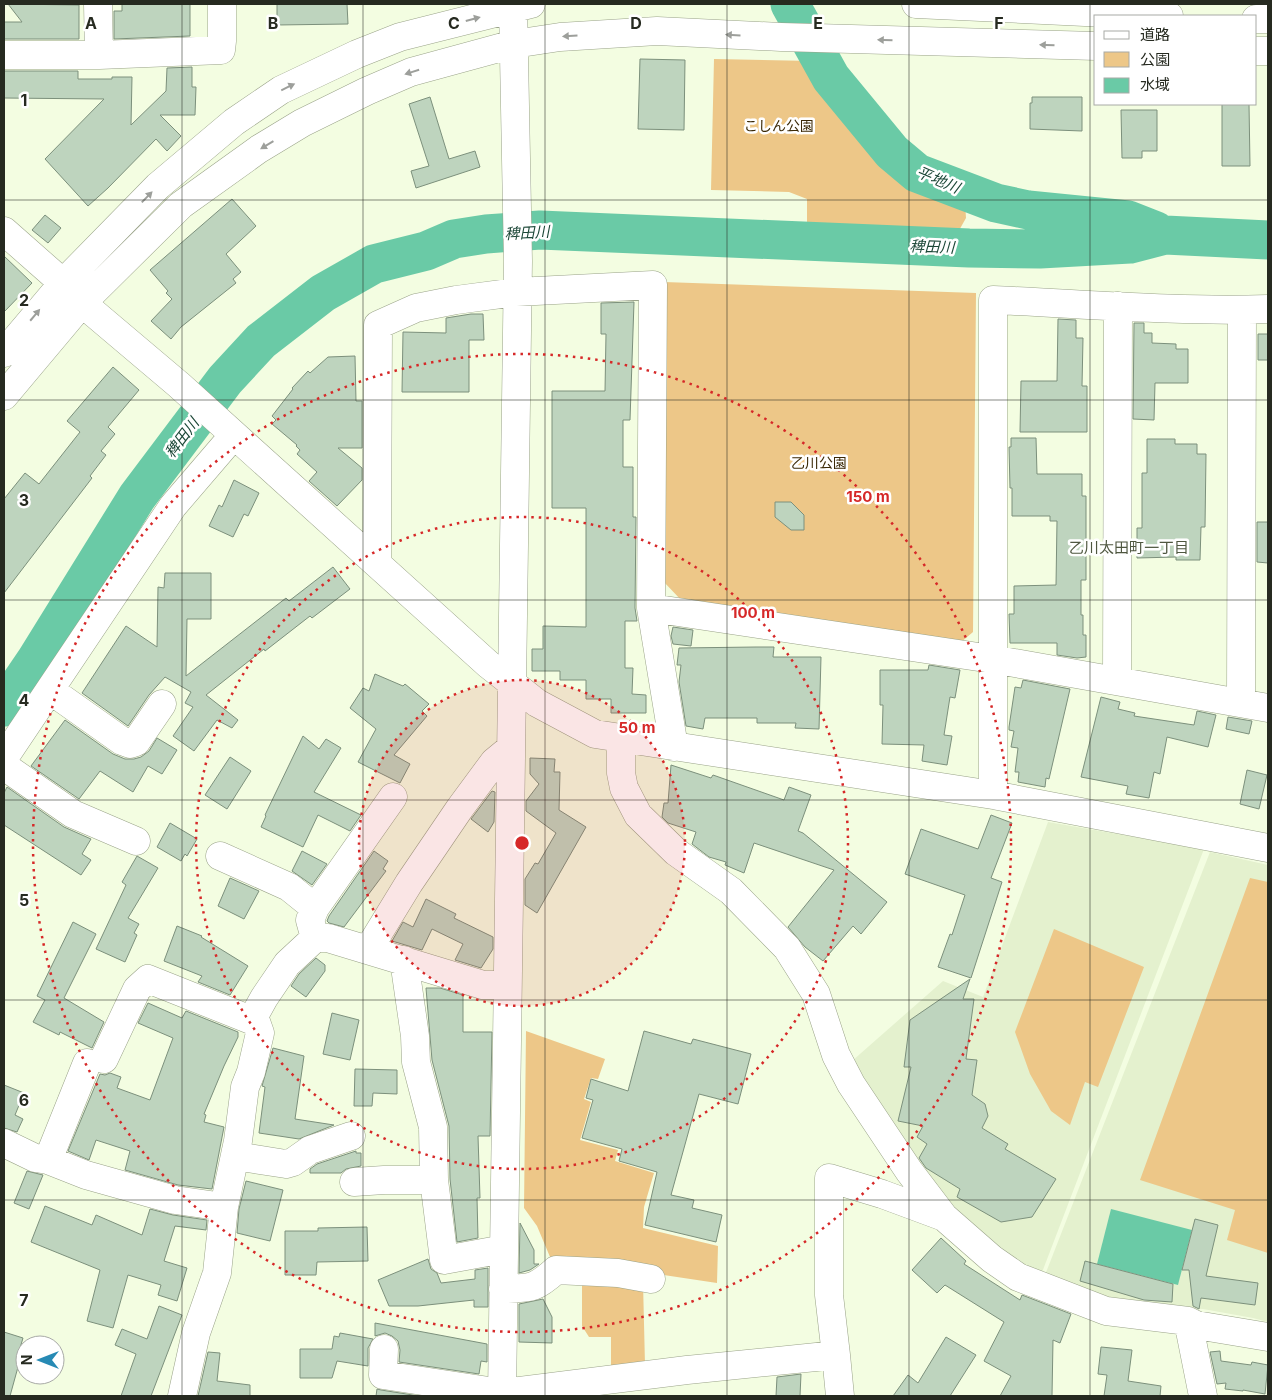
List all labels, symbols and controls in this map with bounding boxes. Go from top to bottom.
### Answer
text: A [85,13,97,33]
text: B [268,13,278,33]
text: C [448,13,460,33]
text: D [630,13,642,33]
text: E [813,13,823,33]
text: F [994,13,1004,33]
one-way arrow [465,14,480,22]
legend [1094,15,1257,105]
text: 道路 [1140,25,1170,44]
one-way arrow [724,30,740,38]
one-way arrow [562,33,578,41]
one-way arrow [876,36,892,44]
one-way arrow [1039,41,1055,49]
text: 公園 [1140,50,1170,69]
one-way arrow [405,69,420,76]
text: 水域 [1140,75,1170,94]
one-way arrow [281,83,295,91]
text: 1 [21,90,27,110]
park label: こしん公園 [744,117,814,134]
one-way arrow [261,140,274,149]
water label: 平地川 [914,162,964,198]
one-way arrow [140,191,152,203]
water label: 稗田川 [504,222,552,243]
water label: 稗田川 [909,236,957,257]
text: 2 [19,290,29,310]
one-way arrow [30,309,41,322]
water label: 稗田川 [160,412,204,461]
park label: 乙川公園 [791,454,847,471]
text: 150 m [846,487,890,506]
text: 3 [19,490,29,510]
district label: 乙川太田町一丁目 [1069,538,1189,557]
text: 100 m [731,603,775,622]
text: 4 [19,690,30,710]
text: 50 m [619,718,655,737]
centre of rings [513,834,531,852]
text: 5 [19,890,29,910]
text: 6 [19,1090,29,1110]
text: 7 [19,1290,29,1310]
north arrow [15,1335,65,1385]
text: N [18,1355,35,1365]

